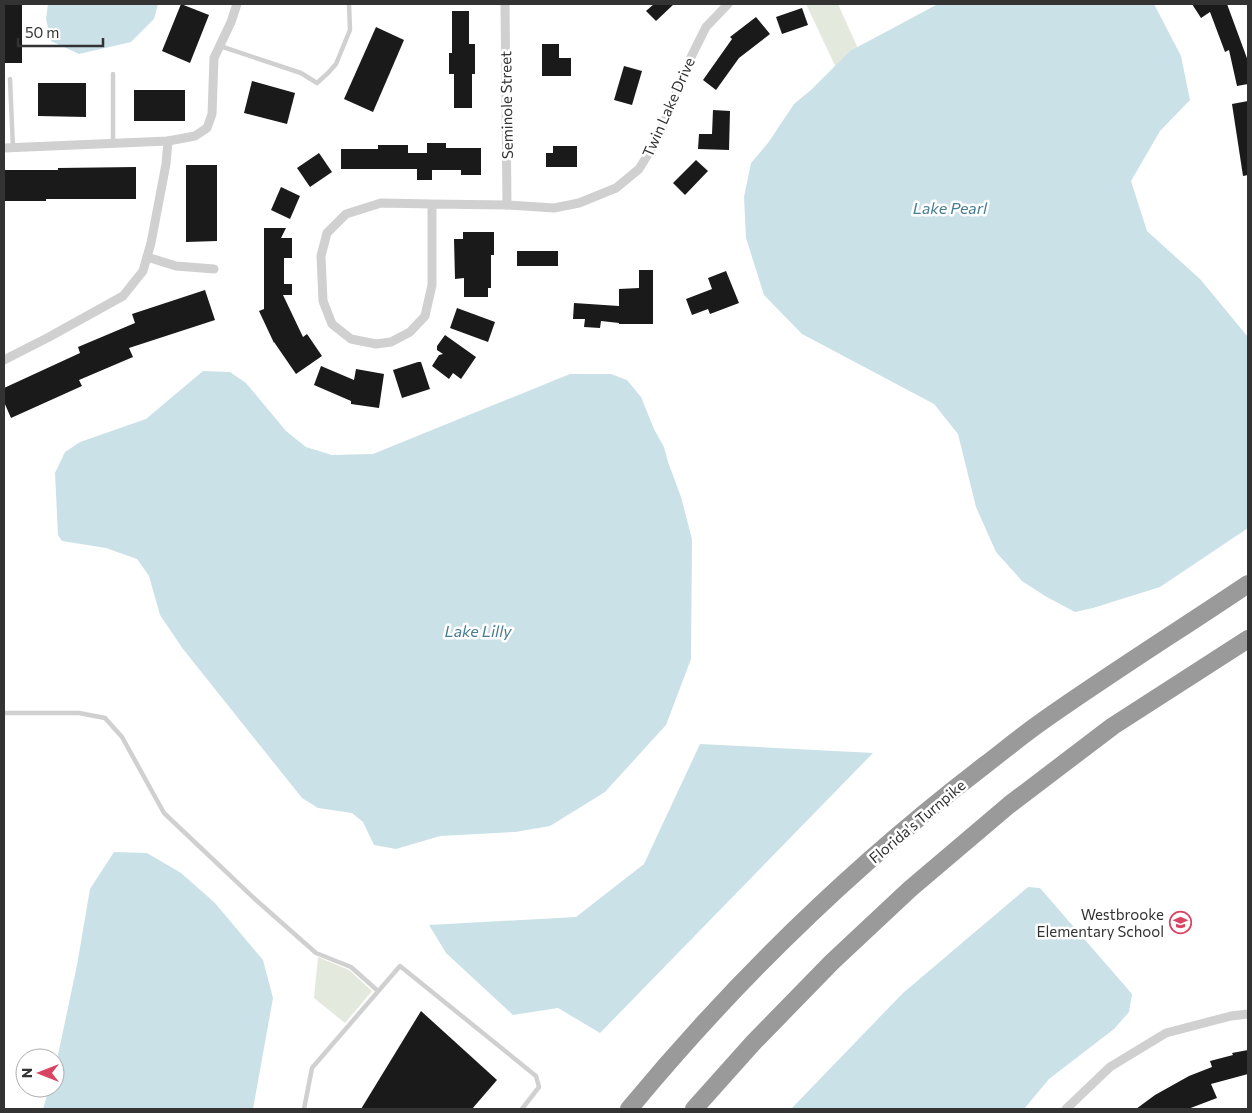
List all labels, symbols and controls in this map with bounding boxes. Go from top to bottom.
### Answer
scale bar [18,15,102,47]
text: 50 m [25,23,59,41]
street label: Seminole Street [496,51,516,159]
street label: Twin Lake Drive [638,54,698,160]
water label: Lake Pearl [913,198,988,217]
water label: Lake Lilly [444,621,512,640]
street label: Florida's Turnpike [865,775,969,867]
place label: Westbrooke Elementary School [1037,905,1164,940]
school or university icon: Westbrooke Elementary School [1168,911,1192,935]
north arrow [15,1048,65,1098]
text: N [18,1068,35,1078]

